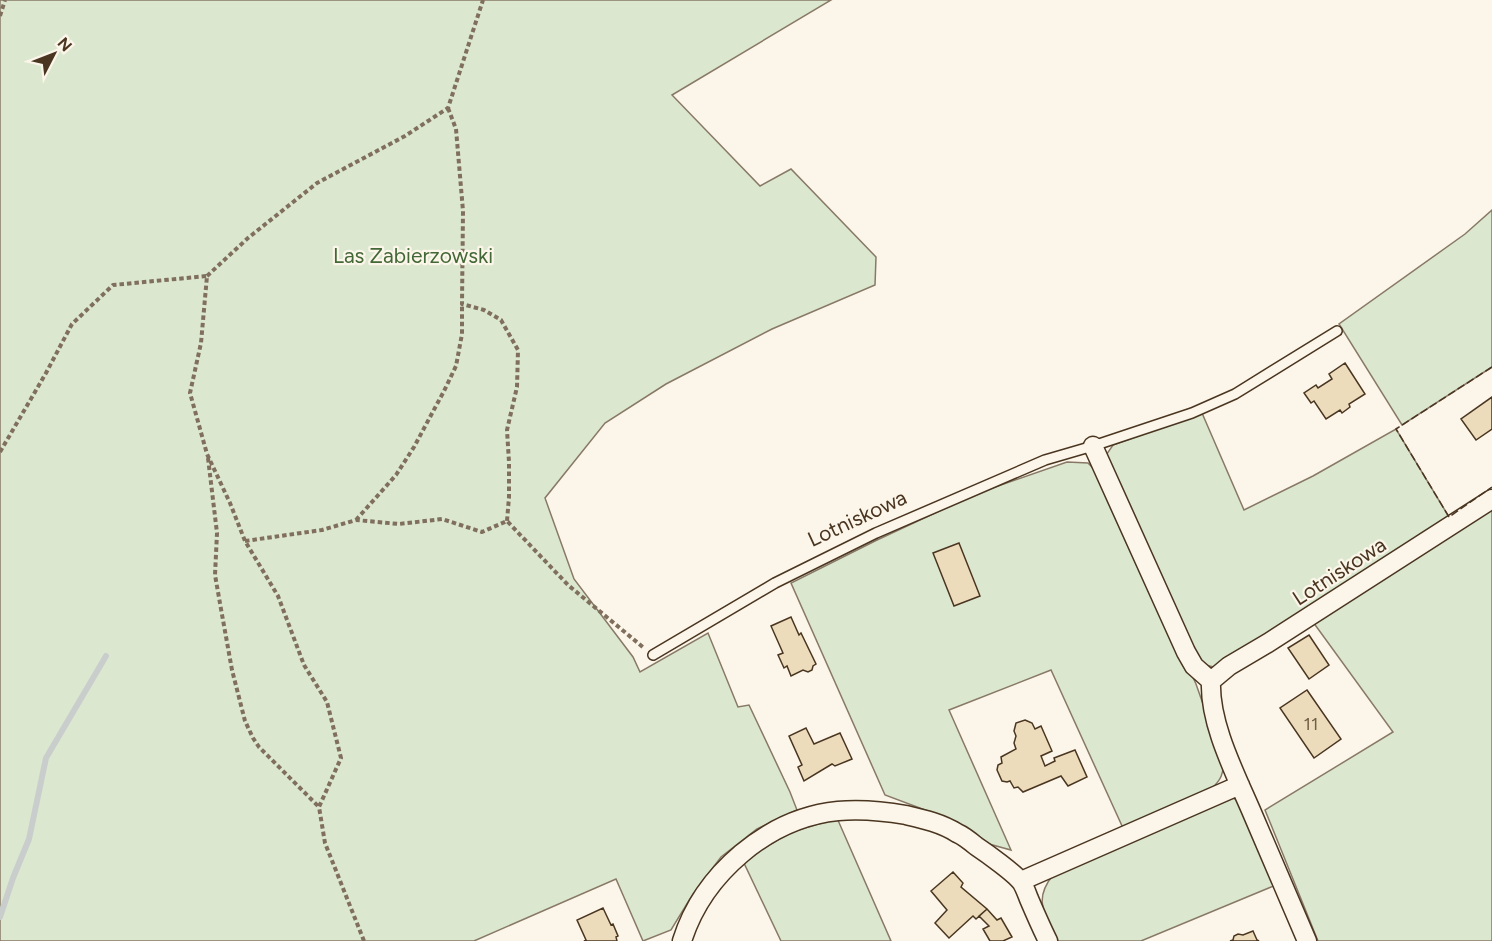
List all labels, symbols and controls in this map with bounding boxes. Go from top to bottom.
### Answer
north arrow [24,24,84,84]
text: N [54,33,76,55]
park label: Las Zabierzowski [333,243,493,268]
street label: Lotniskowa [804,484,910,552]
street label: Lotniskowa [1288,532,1390,610]
house number: 11 [1304,713,1318,735]

